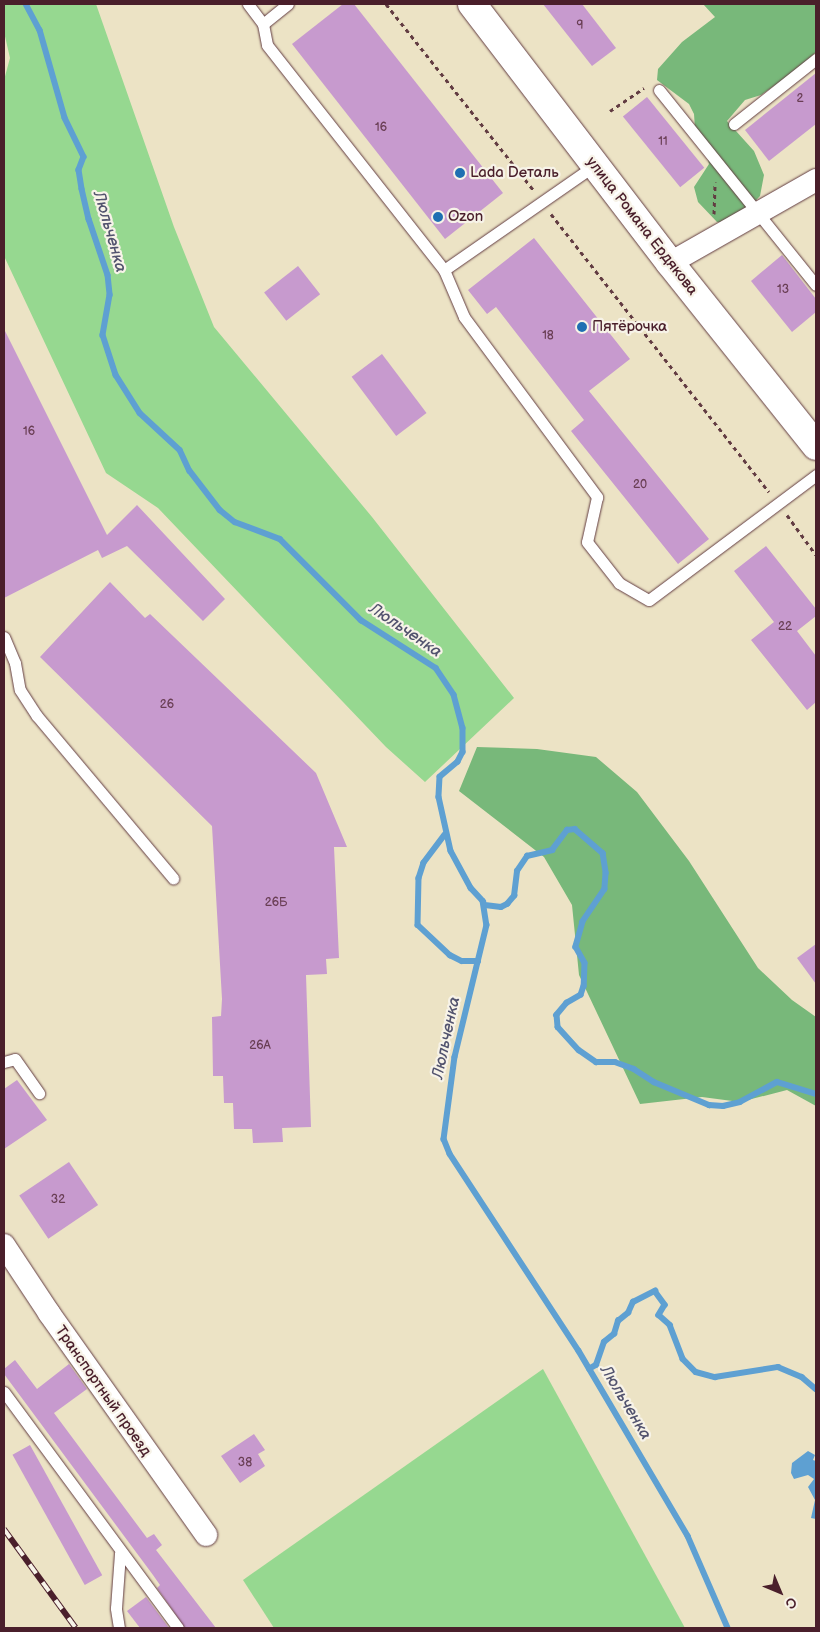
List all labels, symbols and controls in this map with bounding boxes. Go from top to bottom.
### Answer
house number: 9 [577,19,583,33]
house number: 2 [796,92,804,106]
house number: 16 [375,121,387,135]
house number: 11 [658,135,668,149]
street label: улица Романа Ердякова [582,153,702,299]
place label: Lada Dеталь [470,164,559,182]
marker: Lada Dеталь [454,167,466,179]
water label: Люльченка [88,189,130,275]
place label: Ozon [448,208,483,226]
marker: Ozon [432,211,444,223]
house number: 13 [777,283,789,297]
place label: Пятёрочка [592,318,667,336]
marker: Пятёрочка [576,321,588,333]
house number: 18 [542,329,554,343]
house number: 16 [23,425,35,439]
house number: 20 [633,478,647,492]
water label: Люльченка [365,600,445,662]
house number: 22 [778,620,792,634]
house number: 26 [160,698,174,712]
house number: 26Б [265,896,287,910]
water label: Люльченка [429,995,465,1081]
house number: 26А [249,1039,271,1053]
house number: 32 [51,1193,65,1207]
street label: Транспортный проезд [51,1322,155,1460]
water label: Люльченка [595,1362,655,1444]
house number: 38 [238,1456,252,1470]
north arrow [755,1567,805,1617]
text: С [782,1594,800,1612]

